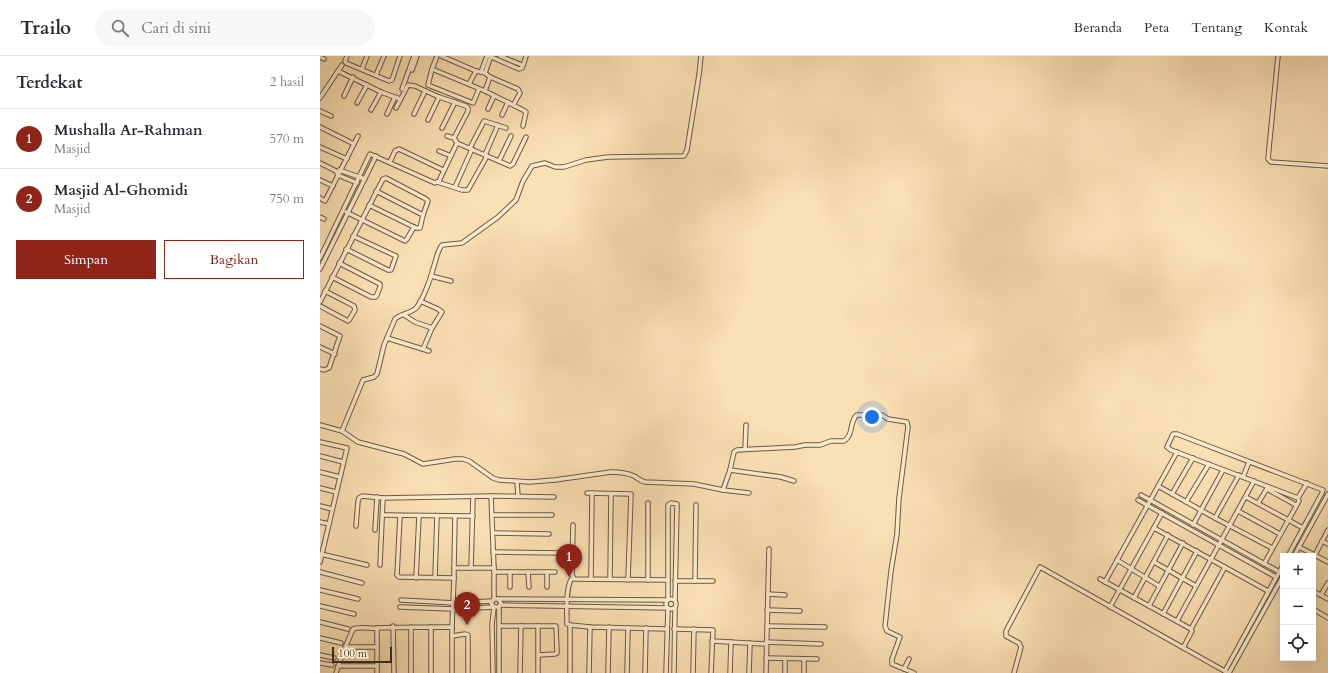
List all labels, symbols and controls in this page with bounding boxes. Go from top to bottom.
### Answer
search box [95,10,375,46]
text: Trailo [20,15,71,41]
icon: search [109,17,131,39]
text: Cari di sini [141,18,211,38]
text: Beranda [1074,18,1122,37]
text: Peta [1144,18,1169,37]
text: Tentang [1191,18,1242,37]
text: Kontak [1264,18,1308,37]
text: Terdekat [16,71,82,94]
text: 2 hasil [270,73,304,91]
text: Mushalla Ar-Rahman [54,120,203,140]
text: 1 [26,130,32,148]
text: 570 m [270,130,304,148]
text: Masjid [54,140,90,158]
text: Masjid Al-Ghomidi [54,180,188,200]
text: 2 [26,190,32,208]
text: 750 m [270,190,304,208]
text: Masjid [54,200,90,218]
button: Simpan [16,240,156,279]
button: Bagikan [164,240,304,279]
your location [862,407,882,427]
pin: 1 [556,544,582,577]
map controls [1280,553,1316,661]
button: + [1280,553,1316,589]
button: − [1280,589,1316,625]
pin: 2 [454,592,480,625]
button: locate [1280,625,1316,661]
scale bar [332,645,392,664]
text: 100 m [338,646,367,661]

